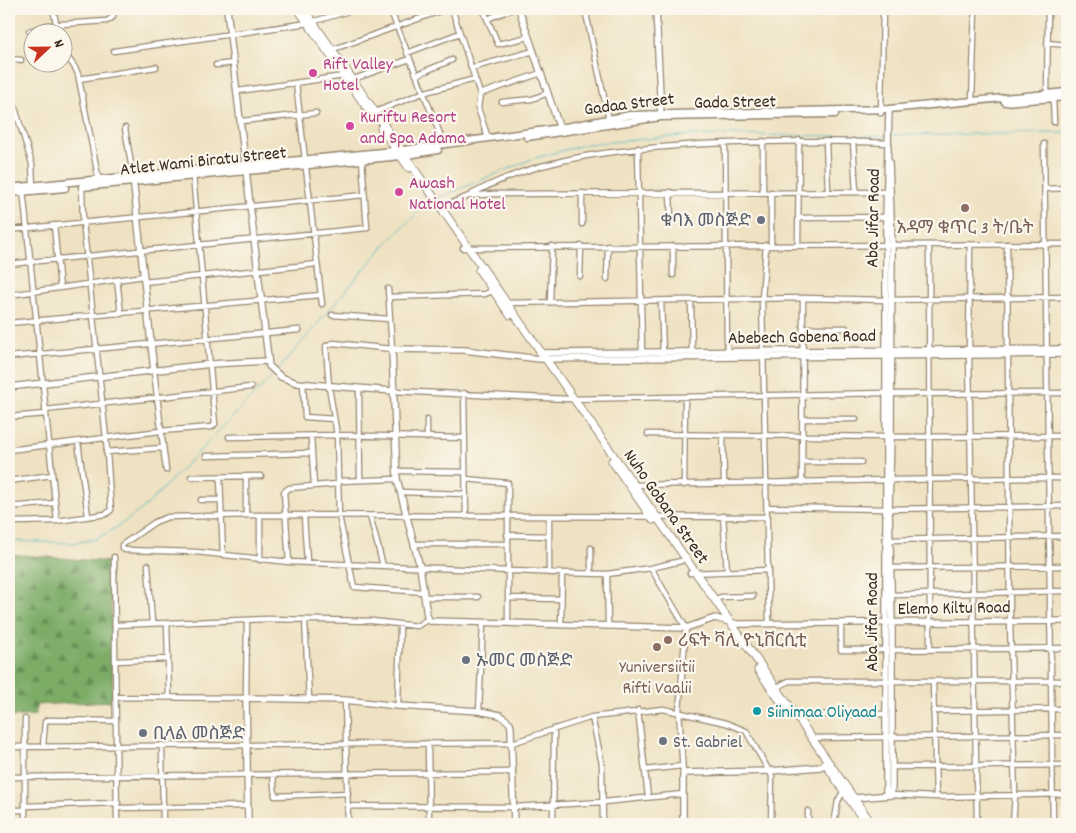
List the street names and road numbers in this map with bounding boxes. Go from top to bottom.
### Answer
street label: Gadaa Street [583,88,676,123]
street label: Gada Street [694,90,777,117]
street label: Atlet Wami Biratu Street [119,141,288,184]
street label: Aba Jifar Road [861,168,888,268]
street label: Abebech Gobena Road [728,325,876,352]
street label: Nuho Gobana Street [616,445,714,570]
street label: Aba Jifar Road [861,572,886,672]
street label: Elemo Kiltu Road [897,596,1011,623]

